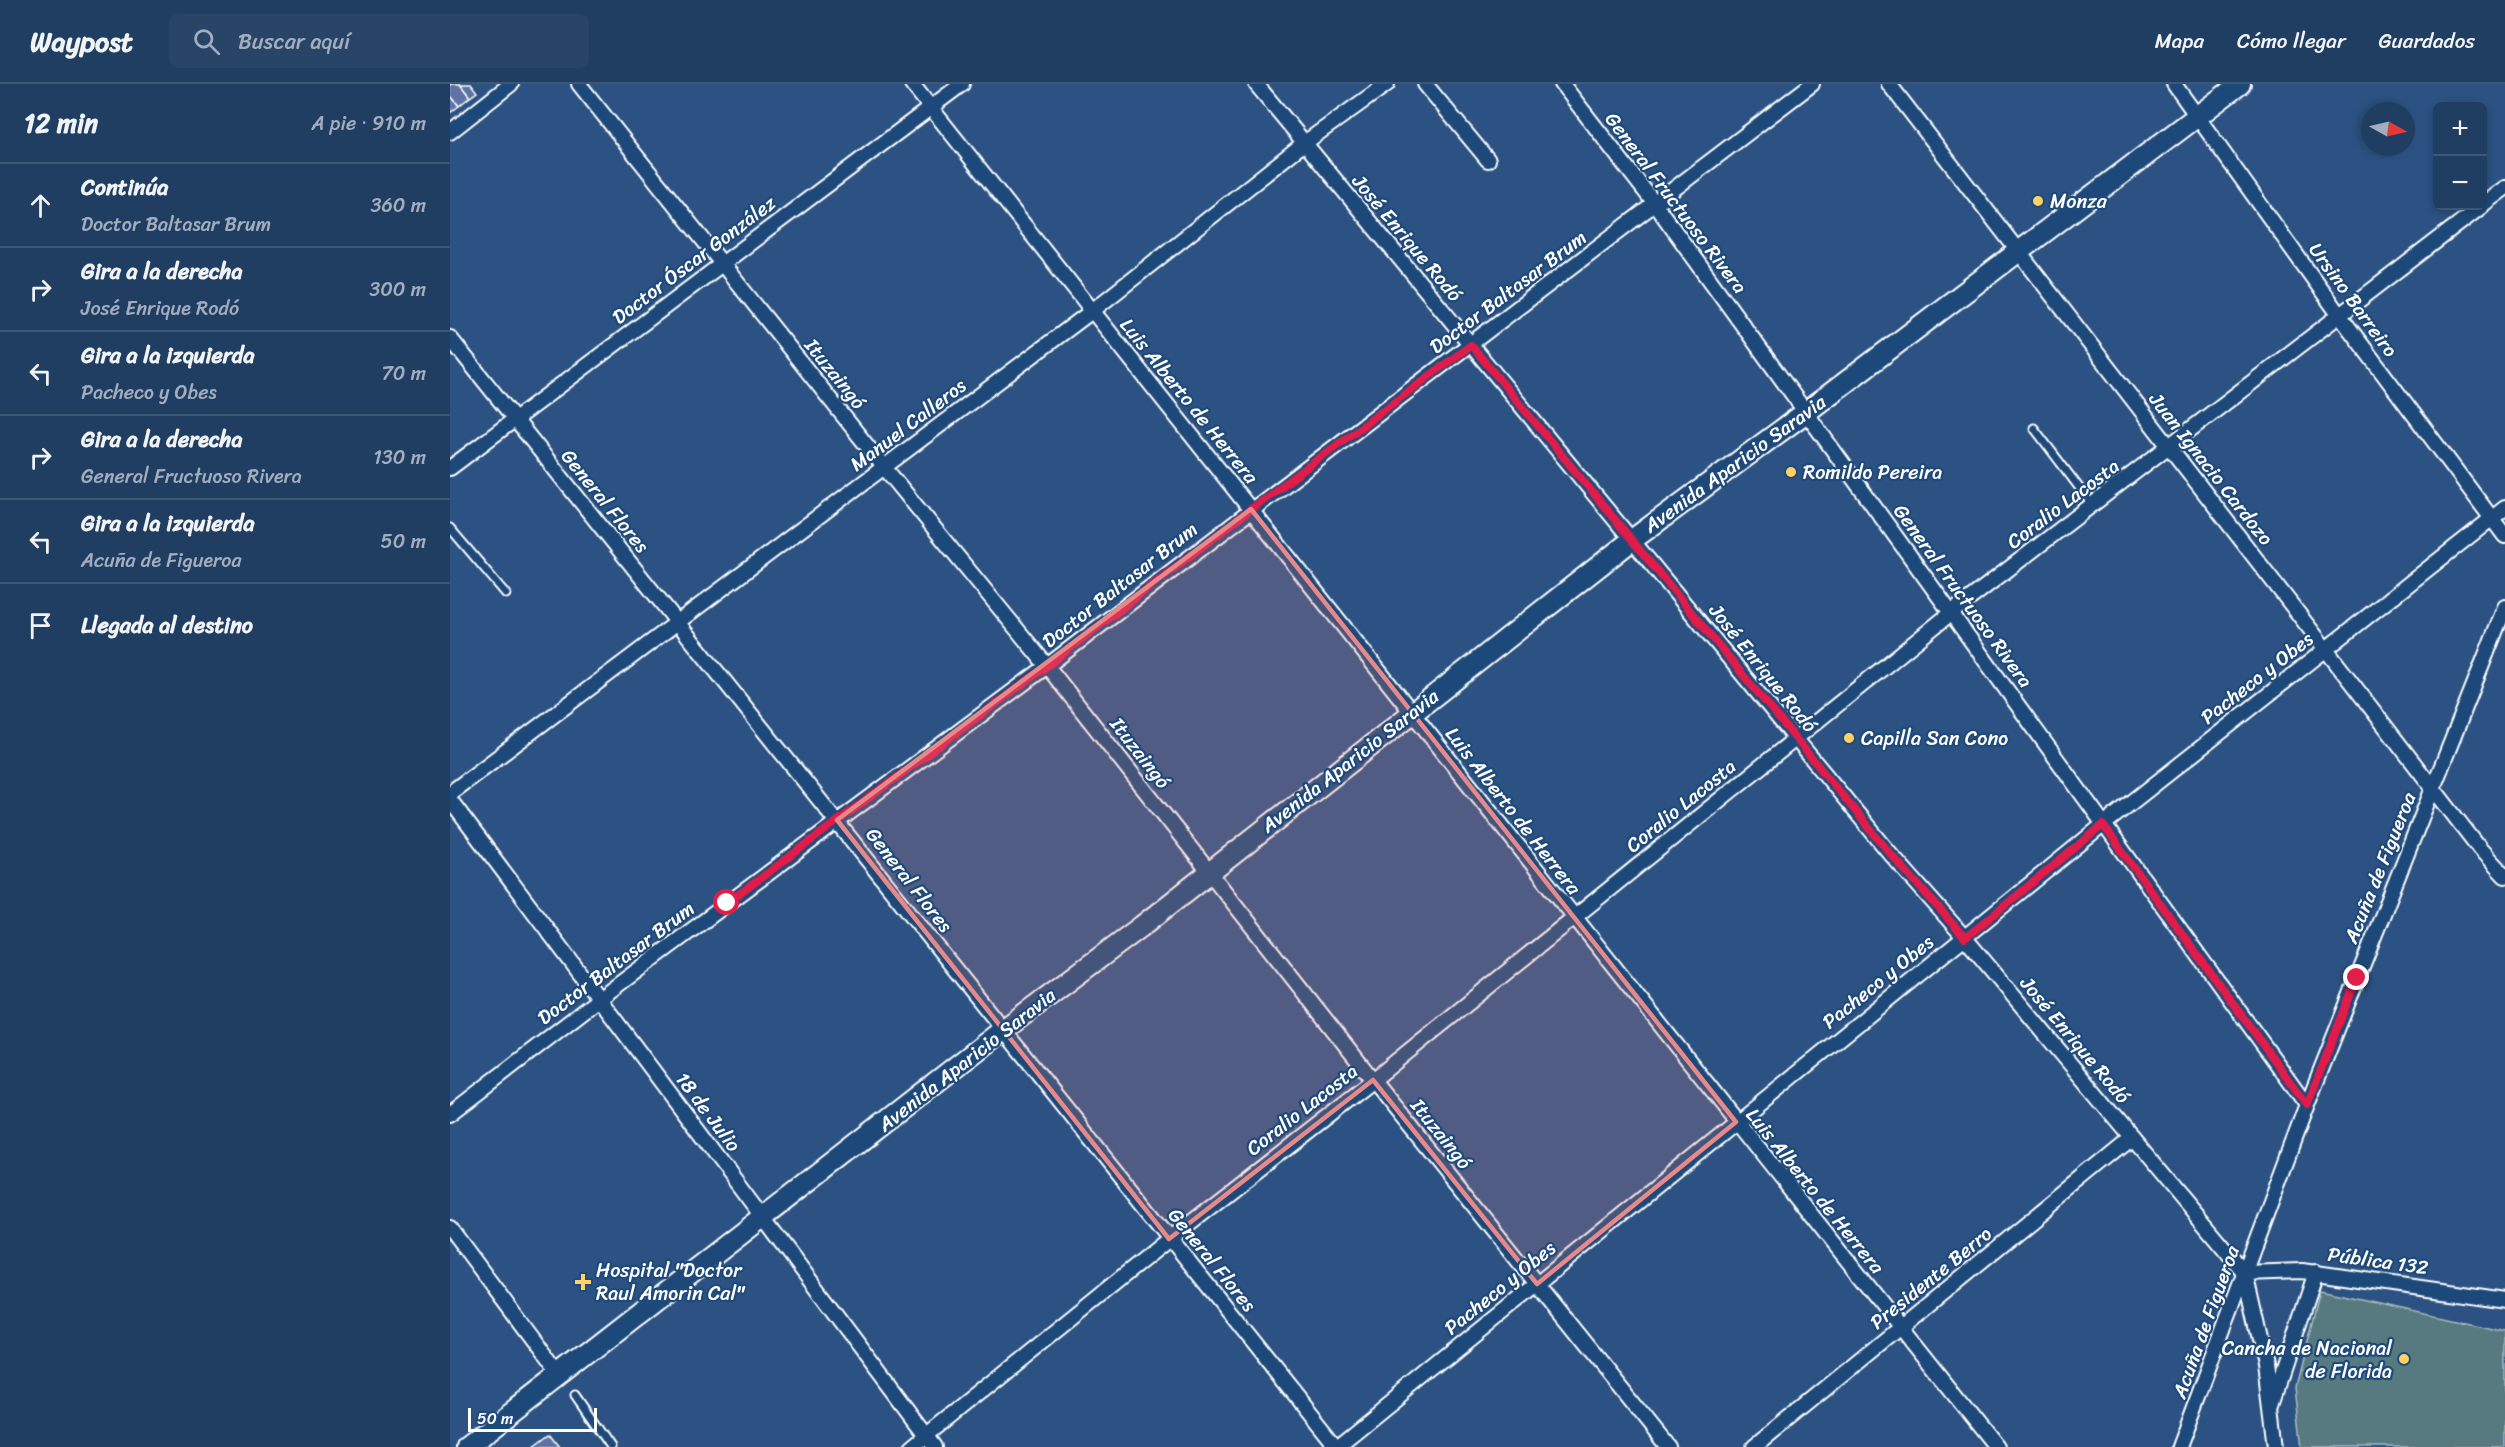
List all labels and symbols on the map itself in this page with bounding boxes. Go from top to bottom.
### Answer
north arrow [2361,102,2415,156]
street label: General Fructuoso Rivera [1596,104,1756,302]
street label: José Enrique Rodó [1342,165,1472,310]
place label: Monza [2050,184,2108,219]
street label: Doctor Óscar González [604,186,784,334]
marker: Monza [2031,194,2045,208]
street label: Doctor Baltasar Brum [1422,221,1594,363]
street label: Ursino Barreiro [2299,235,2407,365]
street label: Luis Alberto de Herrera [1111,310,1268,493]
street label: Ituzaingó [794,330,875,418]
street label: Manuel Calleros [842,369,975,481]
street label: Juan Ignacio Cardozo [2139,384,2282,553]
street label: Avenida Aparicio Saravia [1635,385,1835,543]
street label: General Flores [552,441,659,562]
street label: Coralio Lacosta [1999,450,2127,558]
place label: Romildo Pereira [1803,455,1942,490]
marker: Romildo Pereira [1784,465,1798,479]
street label: General Fructuoso Rivera [1884,496,2042,696]
street label: Doctor Baltasar Brum [1034,513,1206,657]
street label: José Enrique Rodó [1699,595,1827,741]
street label: Pacheco y Obes [2193,622,2322,734]
street label: Avenida Aparicio Saravia [1252,679,1448,843]
street label: Ituzaingó [1100,709,1180,797]
street label: Luis Alberto de Herrera [1436,719,1591,904]
place label: Capilla San Cono [1861,721,2008,756]
marker: Capilla San Cono [1842,731,1856,745]
street label: Coralio Lacosta [1618,750,1744,862]
street label: Acuña de Figueroa [2333,786,2427,950]
street label: General Flores [856,819,962,941]
route start [713,889,739,915]
street label: Doctor Baltasar Brum [530,892,702,1034]
street label: Pacheco y Obes [1814,925,1942,1038]
route end [2343,964,2369,990]
street label: José Enrique Rodó [2010,967,2140,1112]
street label: Avenida Aparicio Saravia [869,978,1065,1142]
street label: Coralio Lacosta [1238,1055,1366,1165]
street label: 18 de Julio [666,1064,750,1160]
street label: Ituzaingó [1400,1090,1481,1178]
street label: Luis Alberto de Herrera [1737,1100,1894,1283]
street label: General Flores [1159,1200,1266,1321]
street label: Presidente Berro [1862,1217,2000,1339]
street label: Pacheco y Obes [1436,1231,1564,1344]
street label: Pública 132 [2325,1237,2431,1285]
street label: Acuña de Figueroa [2162,1240,2250,1404]
place label: Hospital "Doctor Raul Amorin Cal" [596,1253,746,1311]
marker: Hospital "Doctor Raul Amorin Cal" [574,1273,592,1291]
place label: Cancha de Nacional de Florida [2222,1331,2393,1389]
marker: Cancha de Nacional de Florida [2397,1352,2411,1366]
scale bar [468,1405,597,1432]

